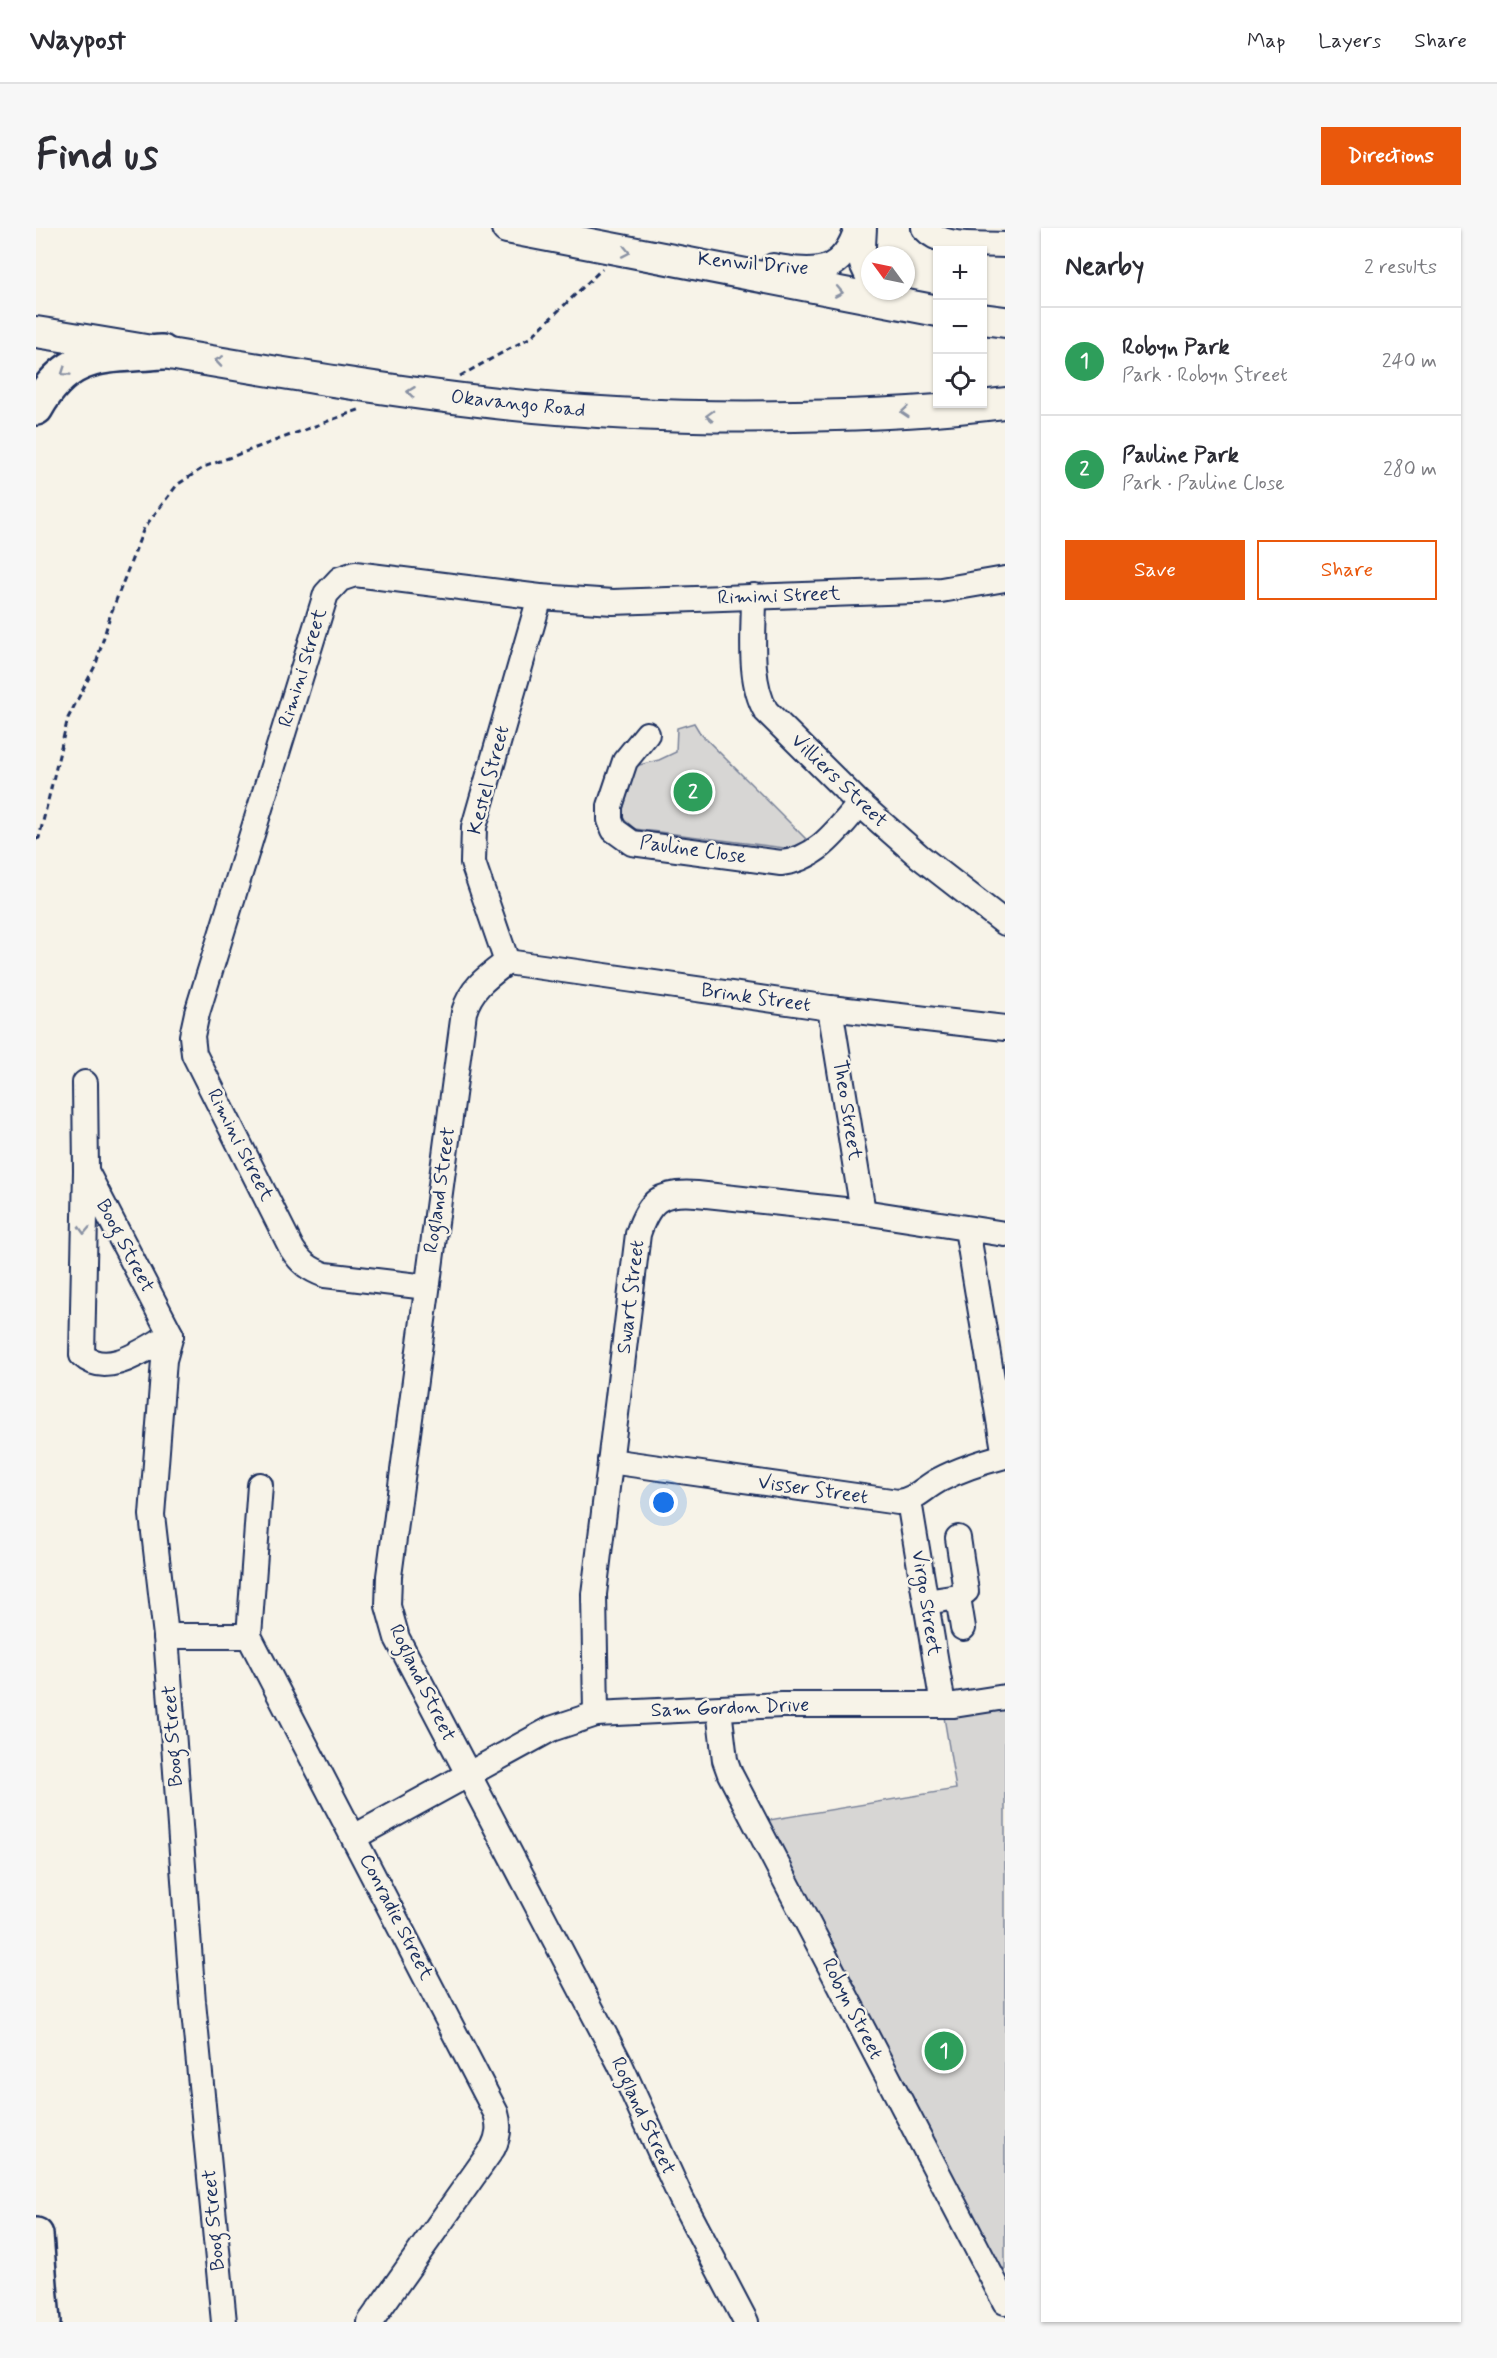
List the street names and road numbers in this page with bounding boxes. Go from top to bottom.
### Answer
street label: Kenwil Drive [696,246,810,282]
street label: Okavango Road [449,384,587,424]
street label: Rimini Street [717,580,841,612]
street label: Rimini Street [272,605,334,731]
street label: Kestel Street [461,723,517,837]
street label: Villiers Street [785,728,893,834]
street label: Pauline Close [638,829,748,871]
street label: Brink Street [699,977,813,1019]
street label: Theo Street [826,1058,868,1162]
street label: Rimini Street [200,1084,280,1206]
street label: Rogland Street [418,1125,464,1255]
street label: Boog Street [87,1195,161,1298]
street label: Swart Street [611,1238,651,1356]
street label: Visser Street [756,1469,870,1511]
street label: Virgo Street [903,1548,948,1658]
street label: Rogland Street [380,1620,462,1747]
street label: Boog Street [156,1684,192,1788]
street label: Sam Gordon Drive [650,1692,810,1724]
street label: Conradie Street [352,1849,440,1985]
street label: Robyn Street [815,1954,889,2064]
street label: Rogland Street [602,2053,682,2180]
street label: Boog Street [196,2168,234,2272]

